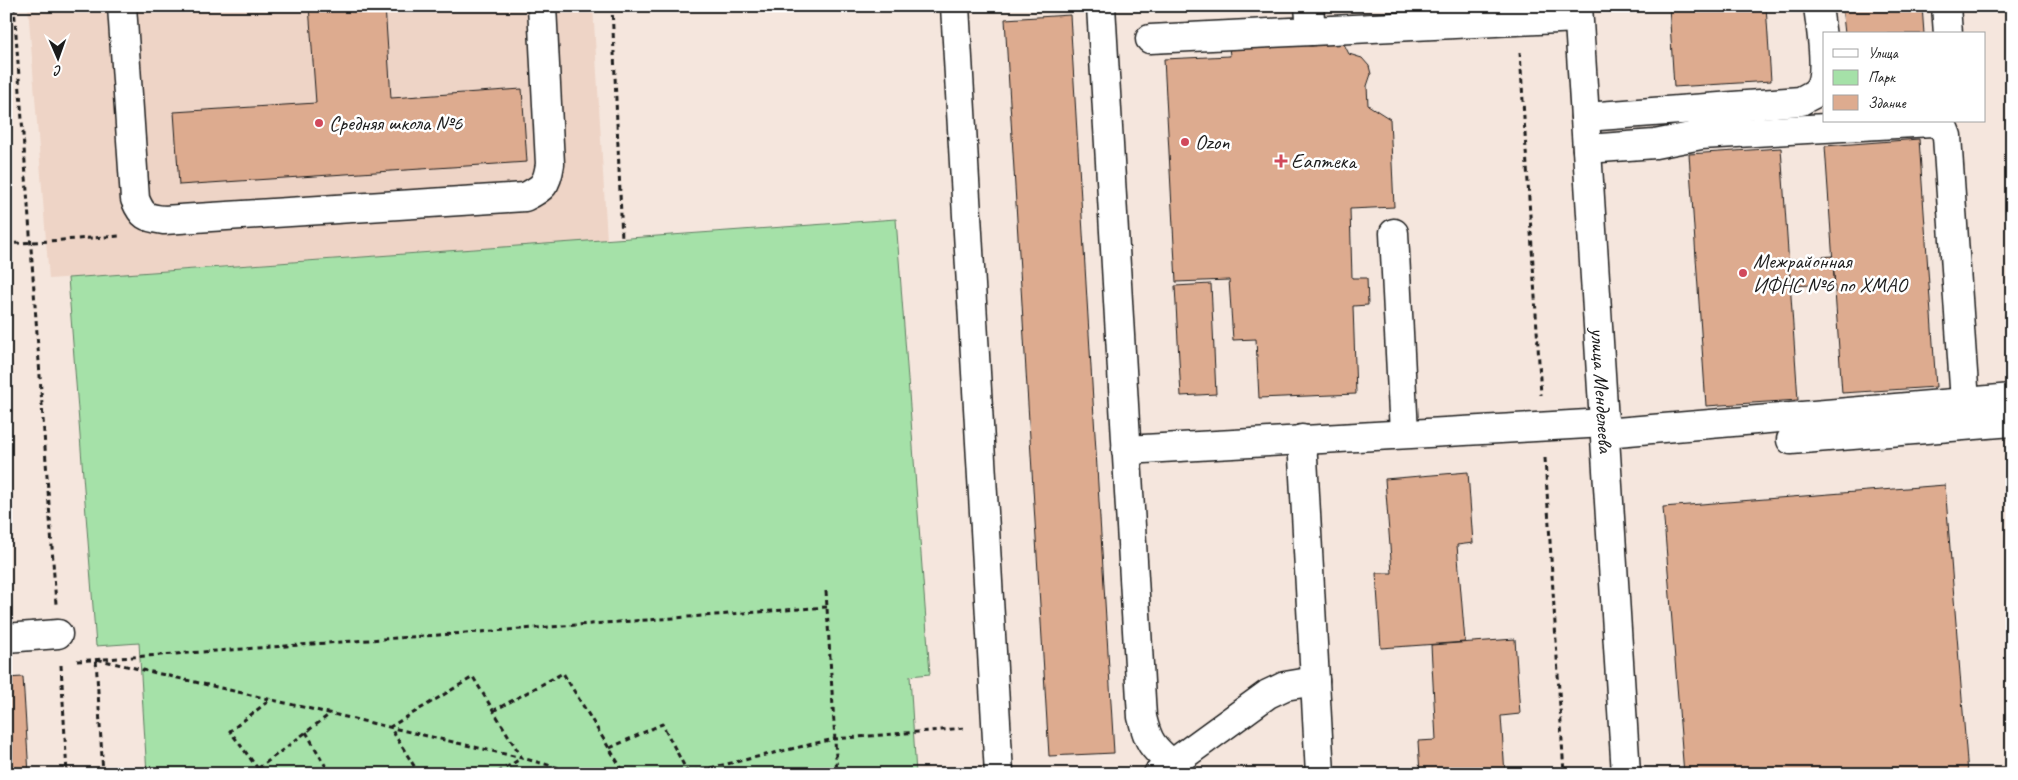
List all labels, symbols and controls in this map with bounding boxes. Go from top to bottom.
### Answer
north arrow [32,32,82,82]
legend [1823,32,1986,122]
text: Улица [1868,44,1899,63]
text: С [53,62,62,79]
text: Парк [1868,68,1896,87]
text: Здание [1868,94,1907,113]
place label: Средняя школа №6 [329,110,463,136]
marker: Средняя школа №6 [313,117,325,129]
place label: Ozon [1195,129,1230,155]
marker: Ozon [1179,136,1191,148]
place label: Еаптека [1291,148,1358,174]
marker: Еаптека [1275,155,1287,167]
place label: Межрайонная ИФНС №6 по ХМАО [1753,248,1909,298]
marker: Межрайонная ИФНС №6 по ХМАО [1737,267,1749,279]
street label: улица Менделеева [1585,325,1619,455]

